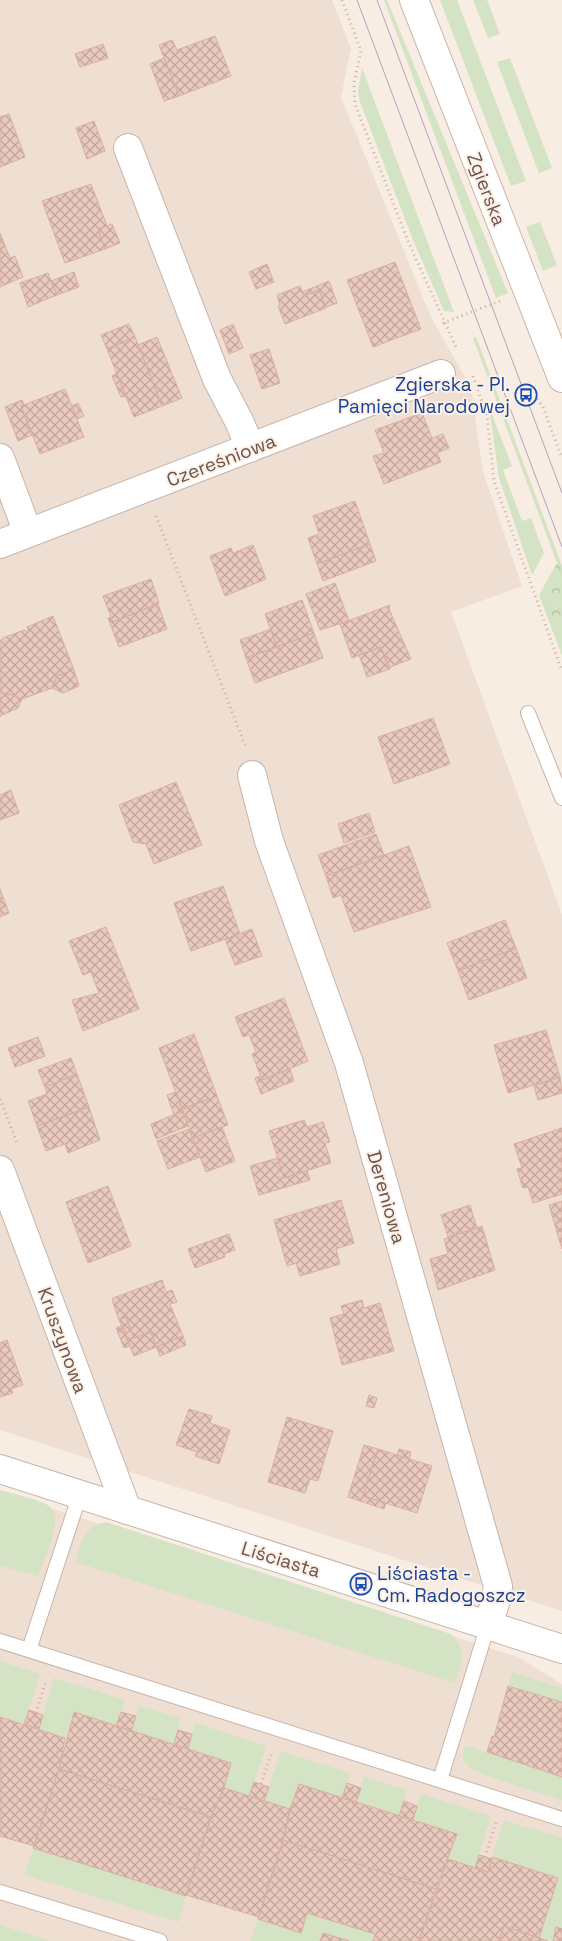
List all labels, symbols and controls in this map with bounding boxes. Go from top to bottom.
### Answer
street label: Zgierska [461,149,512,230]
place label: Zgierska - Pl. Pamięci Narodowej [338,372,510,419]
bus stop icon: Zgierska - Pl. Pamięci Narodowej [514,383,538,407]
street label: Czereśniowa [163,428,279,493]
street label: Dereniowa [361,1148,412,1247]
street label: Kruszynowa [32,1284,93,1397]
street label: Liściasta [238,1536,323,1583]
place label: Liściasta - Cm. Radogoszcz [377,1561,526,1608]
bus stop icon: Liściasta - Cm. Radogoszcz [349,1572,373,1596]

